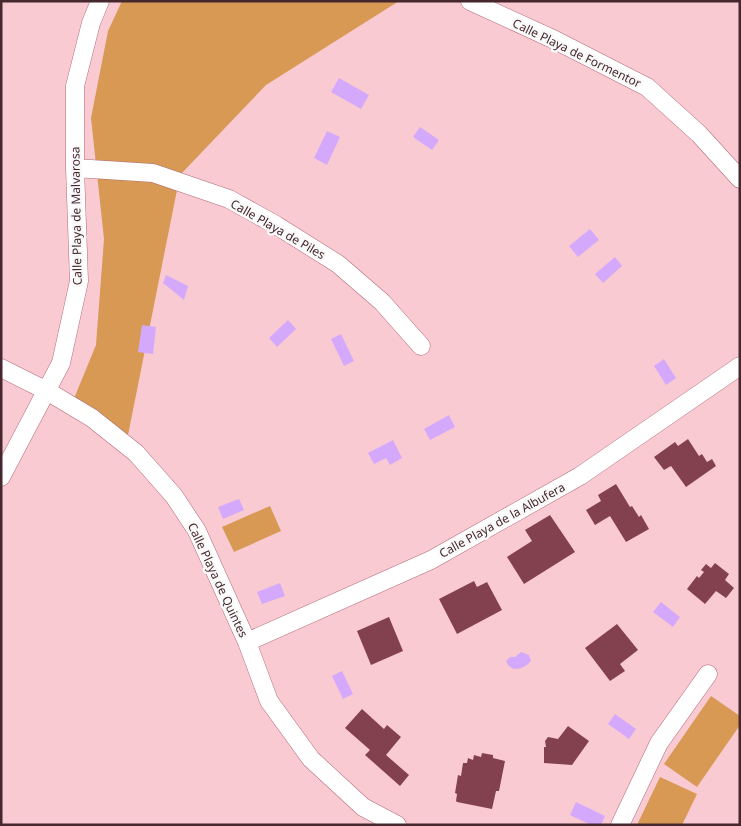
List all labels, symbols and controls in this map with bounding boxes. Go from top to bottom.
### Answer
street label: Calle Playa de Formentor [510,14,644,92]
street label: Calle Playa de Malvarosa [66,146,86,286]
street label: Calle Playa de Piles [228,195,329,263]
street label: Calle Playa de la Albufera [436,478,568,562]
street label: Calle Playa de Quintes [184,520,252,640]

